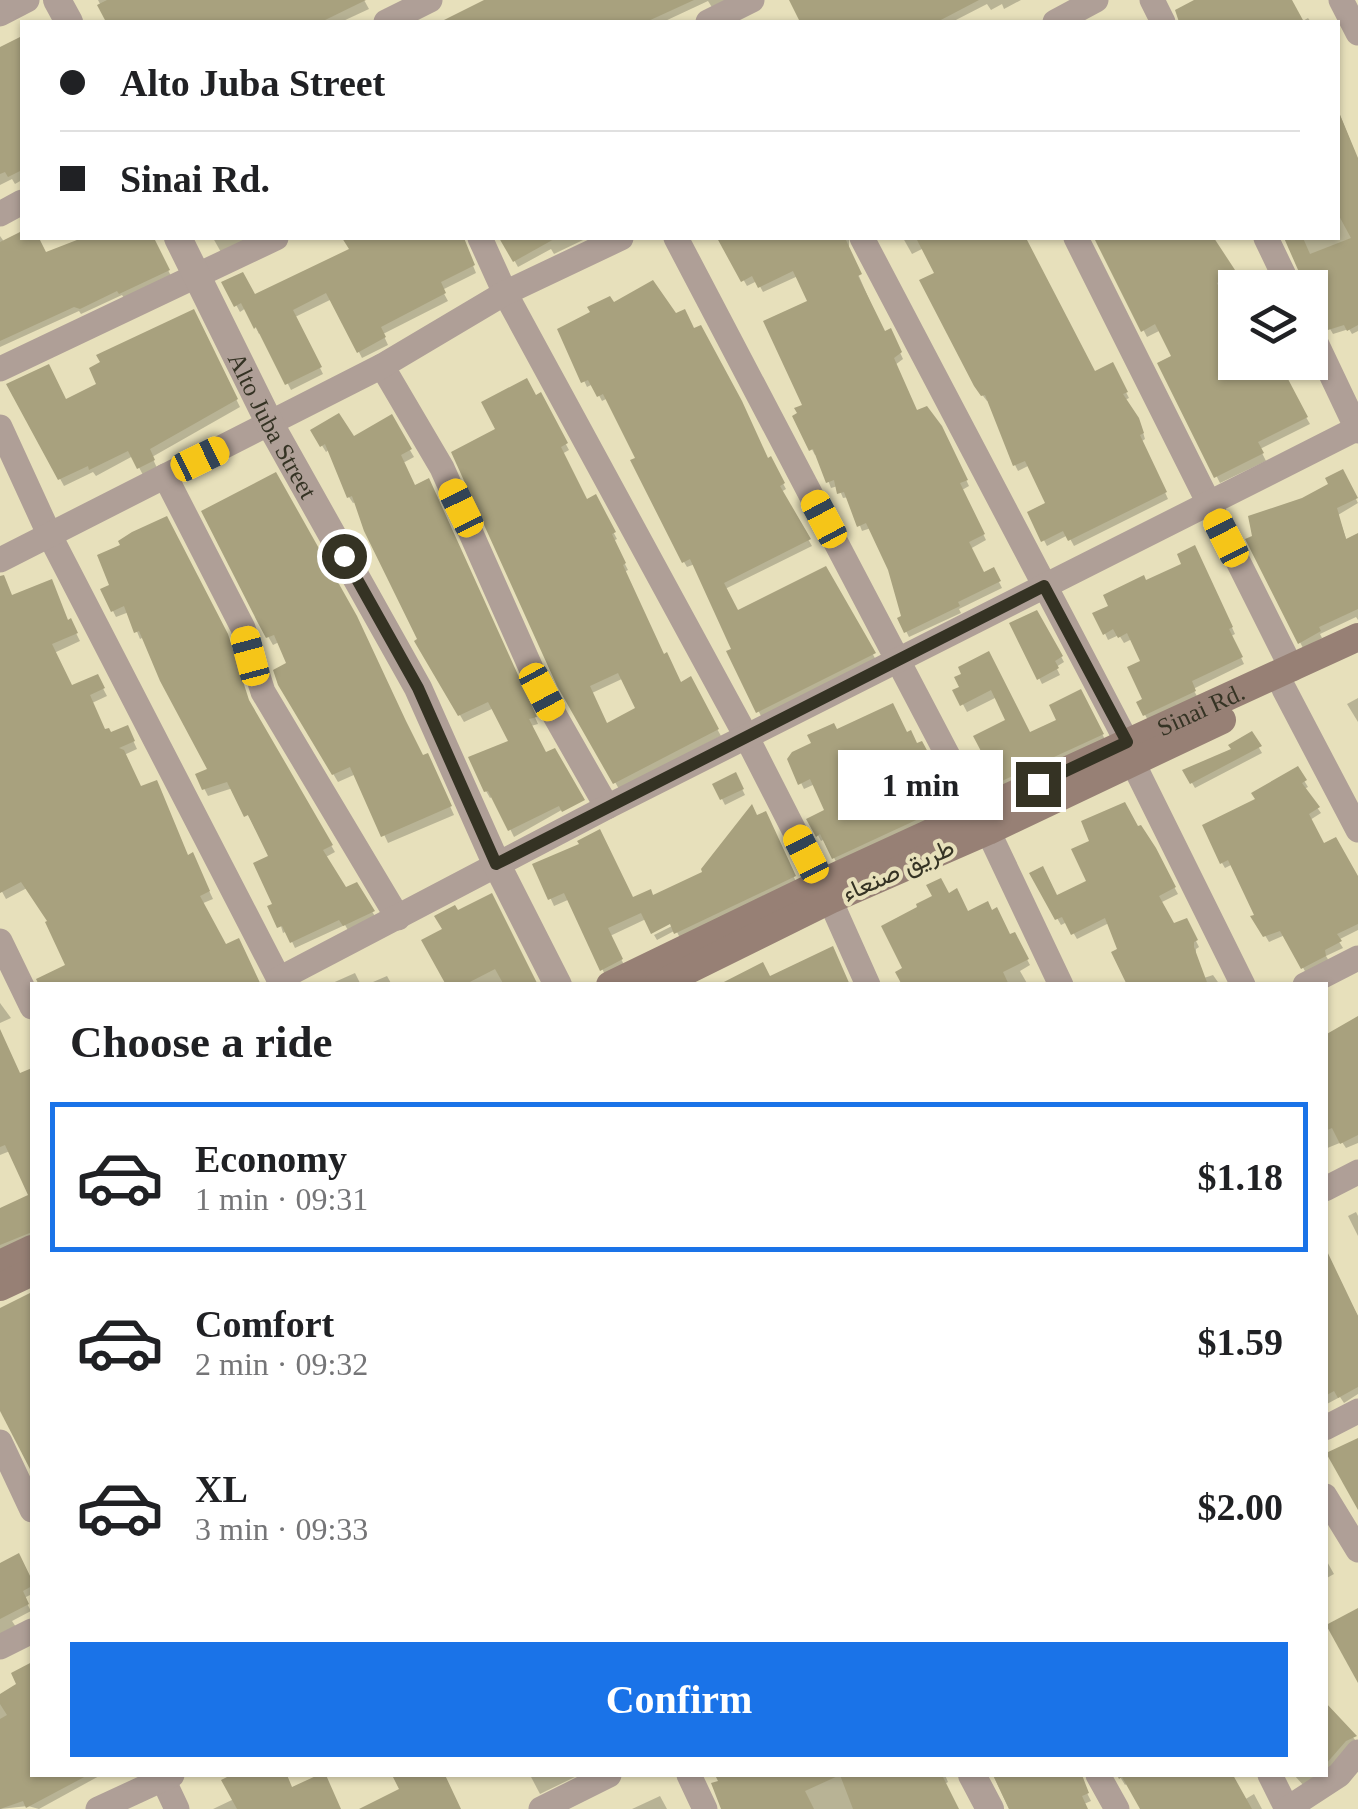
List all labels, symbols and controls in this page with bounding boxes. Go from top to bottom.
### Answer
text: Alto Juba Street [120,62,385,104]
text: Sinai Rd. [120,158,270,200]
map controls [1218,270,1328,380]
button: layers [1218,270,1328,380]
street label: Alto Juba Street [223,348,322,503]
car [166,432,234,486]
car [434,474,488,542]
car [797,485,851,553]
car [1199,504,1253,572]
route start [322,534,367,579]
car [228,623,272,689]
car [515,658,569,726]
street label: Sinai Rd. [1153,677,1249,741]
callout: 1 min [838,749,1003,819]
route end [1016,762,1061,807]
text: 1 min [882,767,959,803]
car [779,820,833,888]
street label: طريق صنعاء [838,833,959,908]
text: Choose a ride [70,1017,333,1067]
icon: car [75,1132,165,1222]
text: Economy [195,1138,347,1180]
text: $1.18 [1198,1156,1283,1198]
text: 1 min · 09:31 [195,1181,368,1217]
icon: car [75,1297,165,1387]
text: Comfort [195,1303,334,1345]
text: $1.59 [1198,1321,1283,1363]
text: 2 min · 09:32 [195,1346,368,1382]
icon: car [75,1462,165,1552]
text: XL [195,1468,248,1510]
text: $2.00 [1198,1486,1283,1528]
text: 3 min · 09:33 [195,1511,368,1547]
button: Confirm [70,1642,1288,1757]

